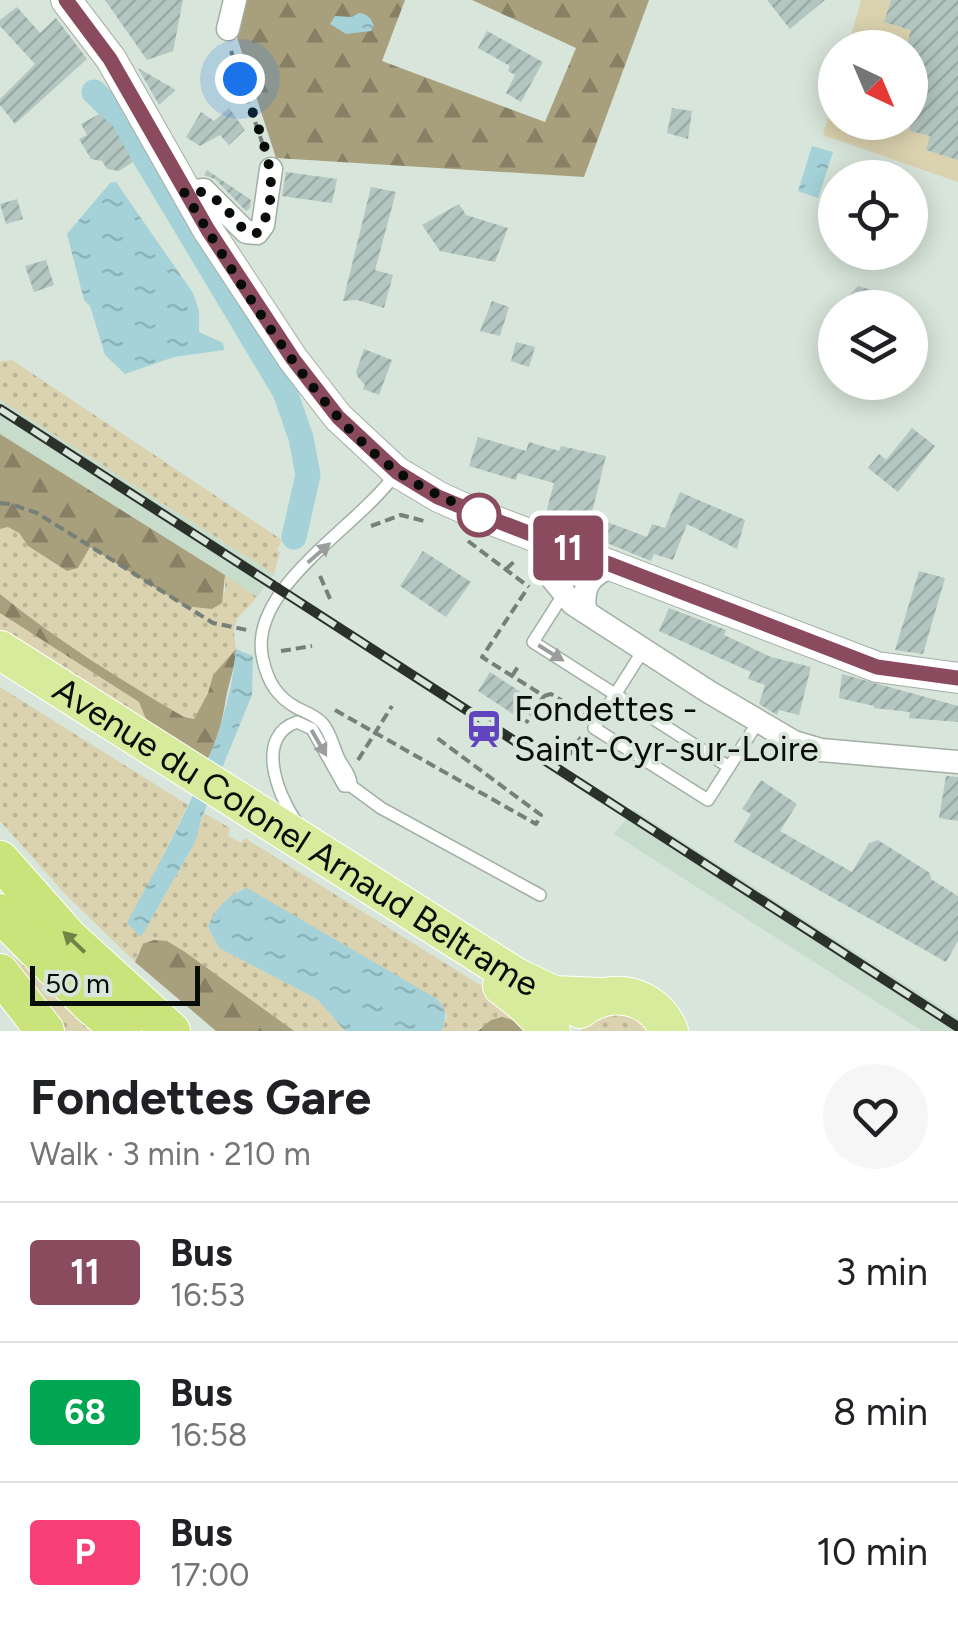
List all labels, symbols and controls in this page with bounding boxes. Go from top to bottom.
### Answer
north arrow [818,30,928,140]
map controls [818,30,928,400]
your location [215,54,265,104]
button: locate [818,160,928,270]
button: layers [818,290,928,400]
unlabelled marker [458,494,500,536]
line badge: 11 [523,516,613,580]
text: 11 [553,527,583,569]
one-way arrow [306,543,331,565]
one-way arrow [537,644,565,662]
street label: Avenue du Colonel Arnaud Beltrame [45,668,545,1005]
place label: Fondettes - Saint-Cyr-sur-Loire [514,688,819,770]
station icon: Fondettes - Saint-Cyr-sur-Loire [463,708,505,750]
one-way arrow [309,729,327,757]
one-way arrow [62,930,86,954]
scale bar [30,961,200,1006]
text: 50 m [45,966,110,1000]
button: heart [823,1064,928,1169]
text: Fondettes Gare [30,1068,371,1126]
text: Walk · 3 min · 210 m [30,1135,311,1173]
text: Bus [170,1230,233,1276]
text: 3 min [836,1249,928,1295]
text: 11 [70,1251,100,1293]
text: 16:53 [170,1276,245,1314]
text: Bus [170,1370,233,1416]
text: 8 min [833,1389,928,1435]
text: 68 [64,1391,106,1433]
text: 16:58 [170,1416,247,1454]
text: Bus [170,1510,233,1556]
text: 10 min [816,1529,928,1575]
text: P [74,1531,96,1573]
text: 17:00 [170,1556,250,1594]

